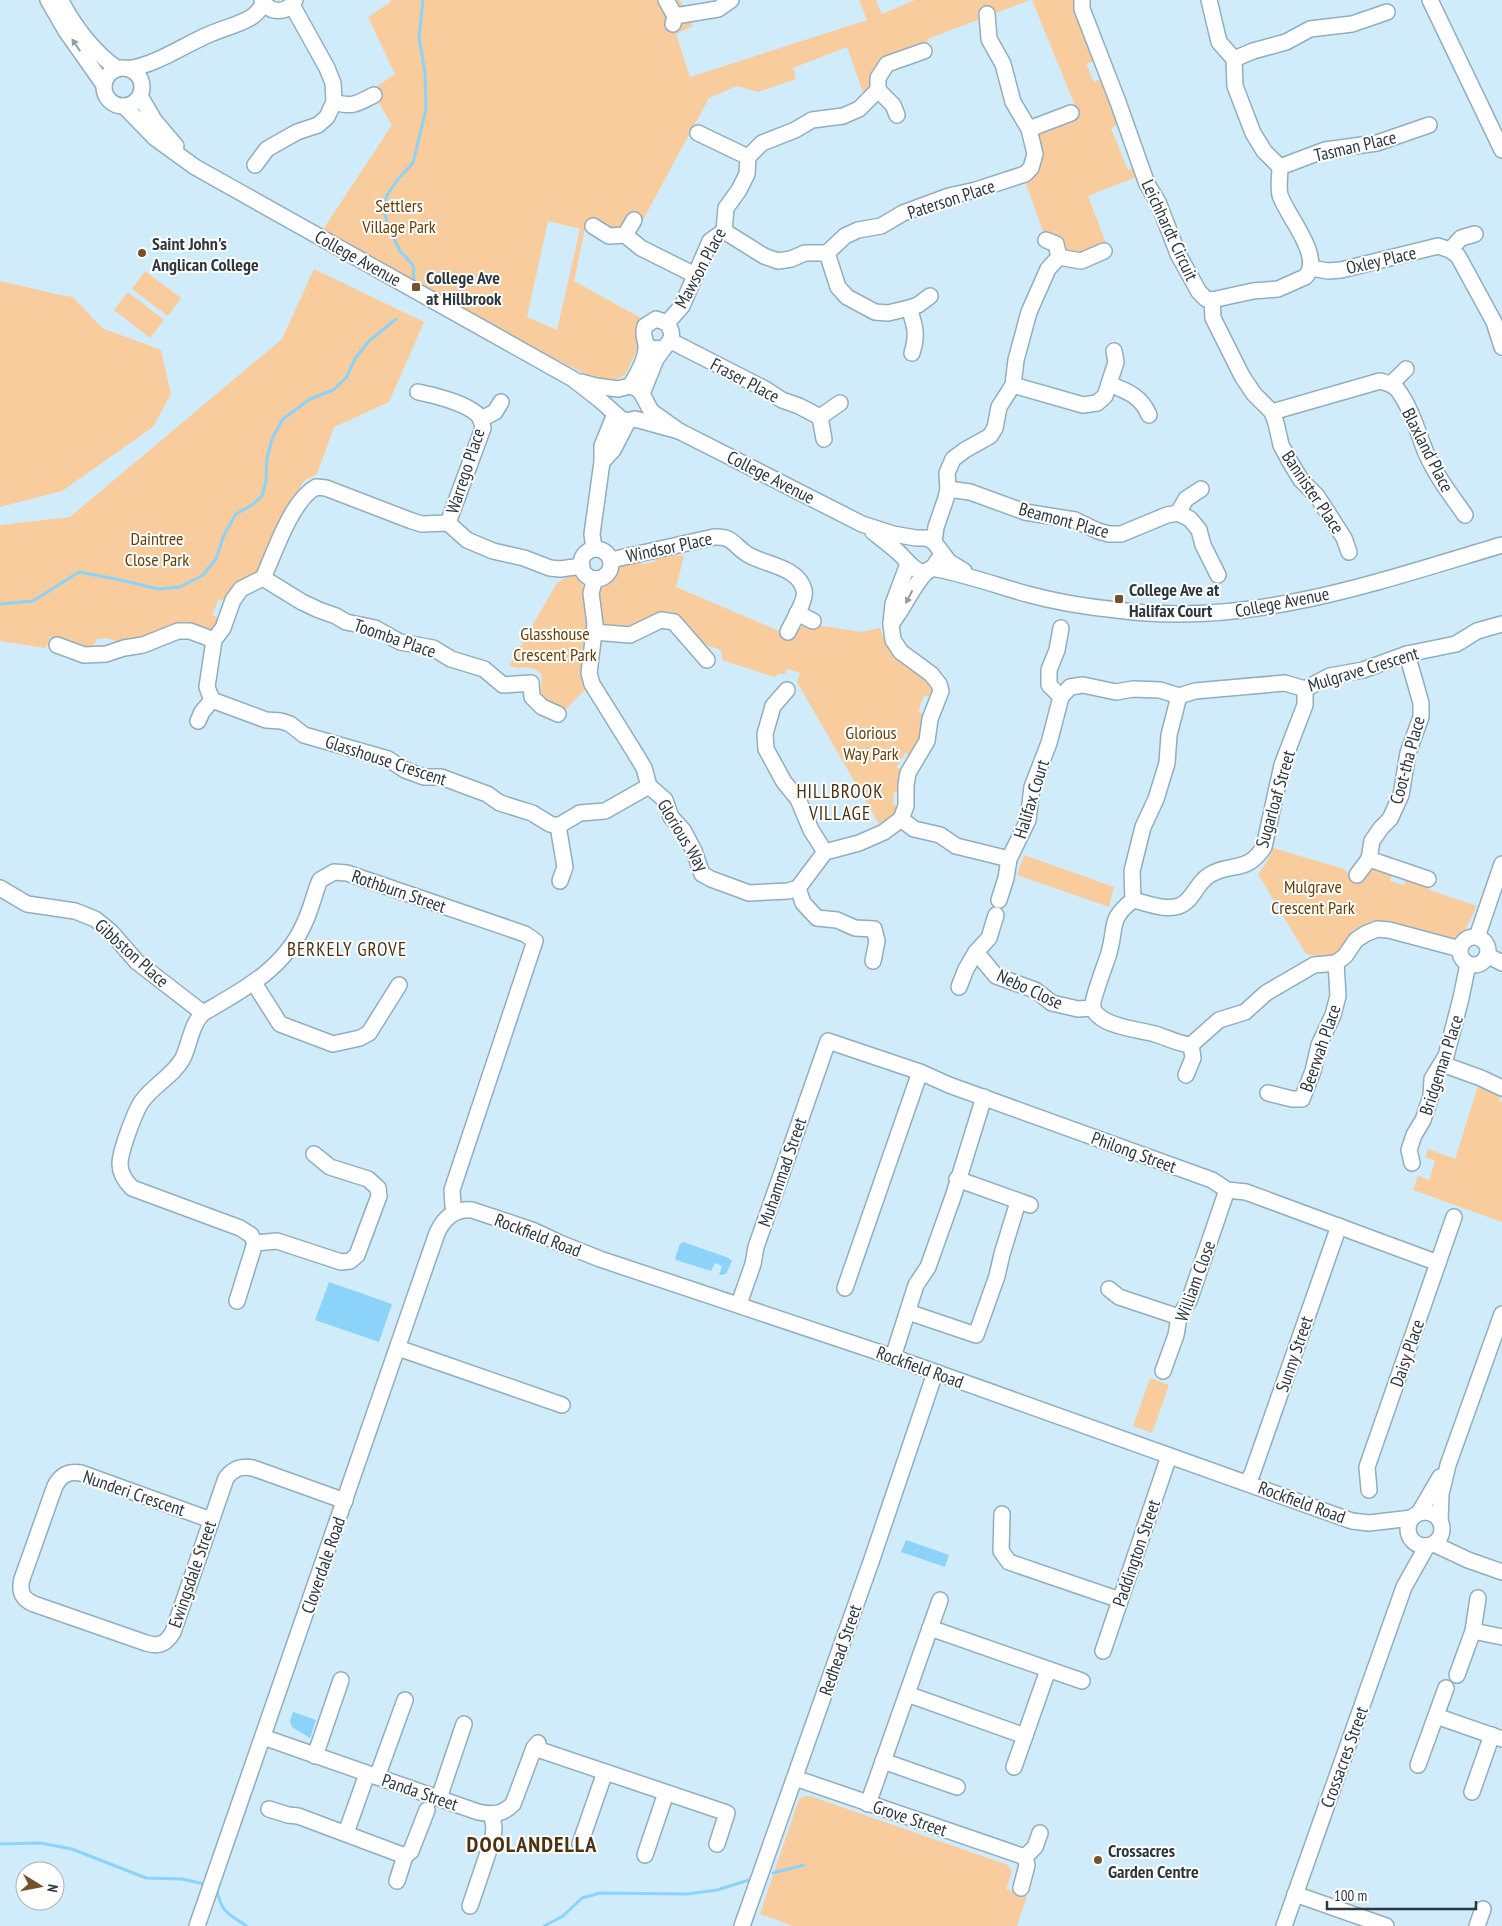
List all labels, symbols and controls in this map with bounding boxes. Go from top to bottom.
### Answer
one-way arrow [71,38,81,51]
street label: Tasman Place [1312,125,1398,167]
street label: Paterson Place [904,174,998,224]
street label: Leichhardt Circuit [1137,176,1203,284]
park label: Settlers Village Park [361,194,436,238]
street label: Mawson Place [669,224,731,312]
street label: College Avenue [311,225,405,291]
place label: Saint John's Anglican College [151,232,259,276]
street label: Oxley Place [1344,241,1418,279]
marker: Saint John's Anglican College [136,247,148,259]
place label: College Ave at Hillbrook [426,266,502,310]
marker: College Ave at Hillbrook [410,281,422,293]
street label: Fraser Place [707,352,783,408]
street label: Blaxland Place [1397,404,1459,496]
street label: Warrego Place [440,425,490,517]
street label: College Avenue [723,445,819,509]
street label: Bannister Place [1277,446,1349,538]
street label: Beamont Place [1016,497,1112,543]
park label: Daintree Close Park [125,527,189,571]
street label: Windsor Place [624,527,714,567]
place label: College Ave at Halifax Court [1129,578,1220,622]
street label: College Avenue [1233,582,1331,622]
one-way arrow [905,590,913,604]
marker: College Ave at Halifax Court [1113,593,1125,605]
street label: Toomba Place [351,613,439,663]
park label: Glasshouse Crescent Park [513,622,597,666]
street label: Mulgrave Crescent [1305,641,1421,697]
street label: Coot-tha Place [1384,714,1430,806]
park label: Glorious Way Park [843,721,899,765]
street label: Glasshouse Crescent [322,730,450,790]
street label: Sugarloaf Street [1250,748,1300,850]
street label: Halifax Court [1008,757,1054,841]
district label: HILLBROOK VILLAGE [796,779,884,825]
street label: Glorious Way [652,795,714,876]
street label: Rothburn Street [349,864,449,918]
park label: Mulgrave Crescent Park [1271,875,1355,919]
street label: Gibbston Place [90,914,174,992]
district label: BERKELY GROVE [287,937,407,961]
street label: Nebo Close [993,964,1067,1014]
street label: Beerwah Place [1294,1001,1346,1095]
street label: Bridgeman Place [1414,1012,1468,1118]
street label: Muhammad Street [753,1114,811,1230]
street label: Philong Street [1088,1126,1180,1178]
street label: Rockfield Road [491,1208,585,1262]
street label: William Close [1170,1237,1220,1325]
street label: Sunny Street [1270,1313,1318,1395]
street label: Daisy Place [1385,1316,1429,1390]
street label: Rockfield Road [873,1341,967,1393]
street label: Nunderi Crescent [80,1465,188,1521]
street label: Rockfield Road [1255,1476,1349,1528]
street label: Paddington Street [1107,1496,1165,1609]
street label: Cloverdale Road [296,1514,350,1616]
street label: Ewingsdale Street [163,1517,221,1631]
street label: Redhead Street [814,1601,866,1698]
street label: Crossacres Street [1315,1703,1373,1811]
street label: Panda Street [379,1768,461,1816]
street label: Grove Street [870,1795,950,1841]
district label: DOOLANDELLA [467,1830,597,1858]
place label: Crossacres Garden Centre [1108,1839,1199,1883]
marker: Crossacres Garden Centre [1092,1854,1104,1866]
north arrow [15,1861,65,1911]
scale bar [1327,1878,1476,1910]
text: N [43,1883,62,1894]
text: 100 m [1334,1886,1367,1905]

